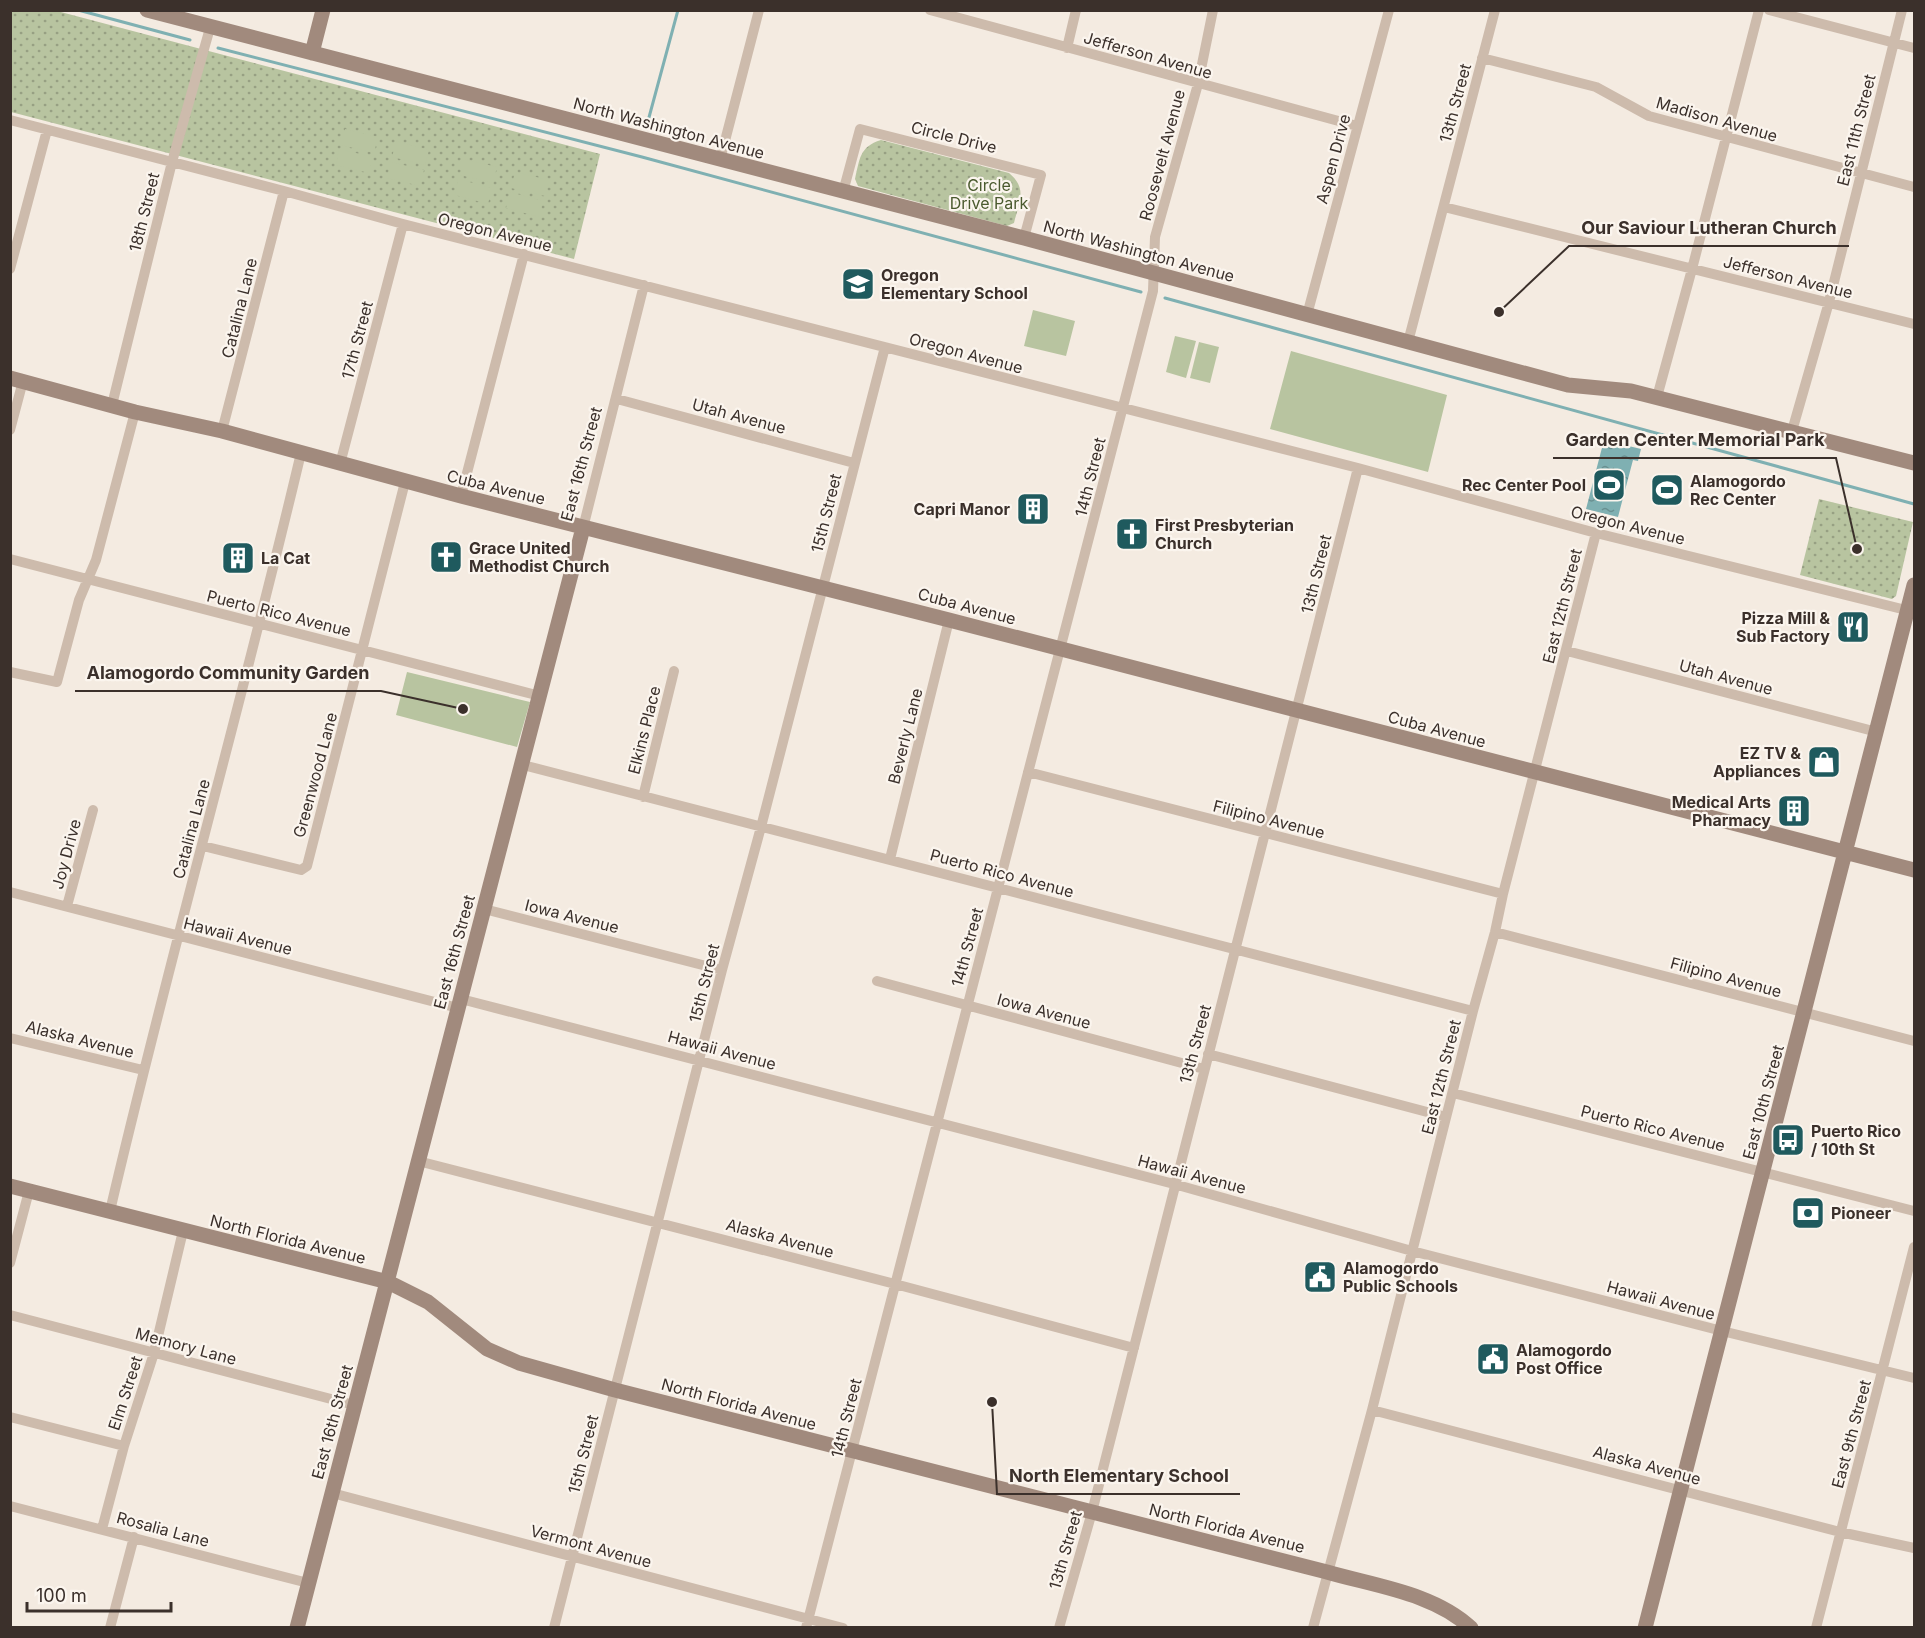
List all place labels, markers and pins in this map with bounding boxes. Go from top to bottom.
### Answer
callout: Our Saviour Lutheran Church [1569,210,1849,246]
place label: Oregon Elementary School [881,265,1028,303]
school or university icon: Oregon Elementary School [840,266,876,302]
callout: Garden Center Memorial Park [1553,422,1836,458]
sports icon: Rec Center Pool [1591,467,1627,503]
place label: Alamogordo Rec Center [1690,471,1786,509]
sports icon: Alamogordo Rec Center [1649,472,1685,508]
place label: Rec Center Pool [1462,475,1586,495]
building icon: Capri Manor [1015,491,1051,527]
place label: Capri Manor [914,499,1010,519]
place label: First Presbyterian Church [1155,515,1294,553]
church icon: First Presbyterian Church [1114,516,1150,552]
place label: Grace United Methodist Church [469,538,609,576]
church icon: Grace United Methodist Church [428,539,464,575]
building icon: La Cat [220,540,256,576]
place label: La Cat [261,548,310,568]
place label: Pizza Mill & Sub Factory [1736,608,1830,646]
restaurant icon: Pizza Mill & Sub Factory [1835,609,1871,645]
callout: Alamogordo Community Garden [75,655,381,691]
place label: EZ TV & Appliances [1713,743,1801,781]
shop icon: EZ TV & Appliances [1806,744,1842,780]
place label: Medical Arts Pharmacy [1672,792,1771,830]
building icon: Medical Arts Pharmacy [1776,793,1812,829]
place label: Puerto Rico / 10th St [1811,1121,1901,1159]
bus stop icon: Puerto Rico / 10th St [1770,1122,1806,1158]
bank icon: Pioneer [1790,1195,1826,1231]
place label: Pioneer [1831,1203,1892,1223]
place label: Alamogordo Public Schools [1343,1258,1458,1296]
public building icon: Alamogordo Public Schools [1302,1259,1338,1295]
place label: Alamogordo Post Office [1516,1340,1612,1378]
public building icon: Alamogordo Post Office [1475,1341,1511,1377]
callout: North Elementary School [997,1458,1240,1494]

